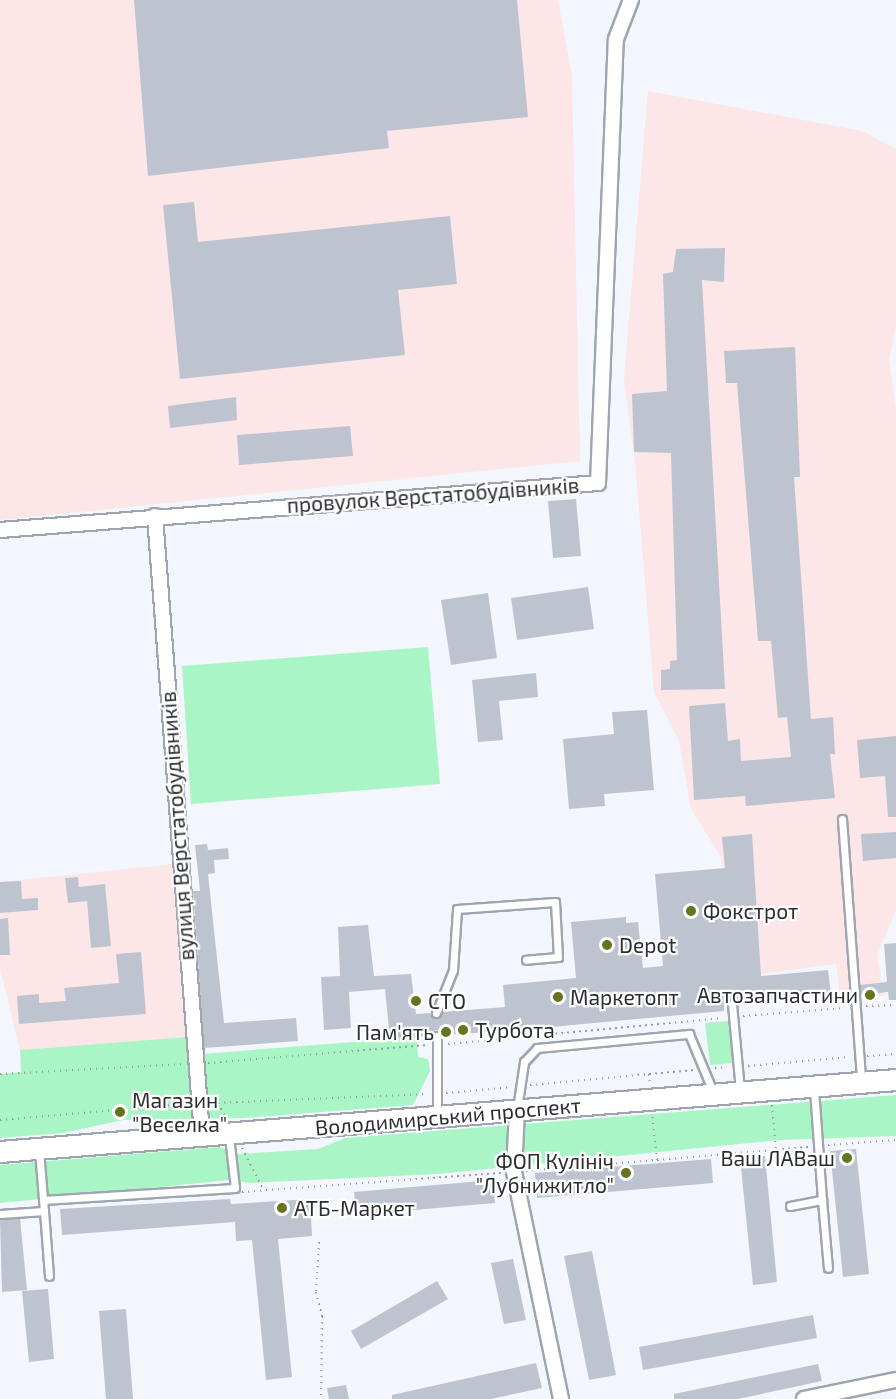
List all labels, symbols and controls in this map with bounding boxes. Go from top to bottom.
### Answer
street label: провулок Верстатобудівників [286,472,580,518]
street label: вулиця Верстатобудівників [155,691,199,961]
place label: Фокстрот [703,898,798,924]
marker: Фокстрот [684,904,698,918]
place label: Depot [619,932,676,958]
marker: Depot [600,938,614,952]
place label: Автозапчастини [697,982,858,1008]
place label: Маркетопт [570,984,679,1010]
place label: СТО [428,988,466,1014]
marker: Автозапчастини [863,988,877,1002]
marker: Маркетопт [551,990,565,1004]
marker: СТО [409,994,423,1008]
place label: Турбота [475,1017,555,1043]
place label: Пам'ять [356,1019,434,1045]
marker: Турбота [456,1023,470,1037]
marker: Пам'ять [439,1025,453,1039]
place label: Магазин "Веселка" [132,1087,227,1137]
street label: Володимирський проспект [314,1092,582,1140]
marker: Магазин "Веселка" [113,1105,127,1119]
place label: Ваш ЛАВаш [721,1145,835,1171]
place label: ФОП Кулініч "Лубнижитло" [476,1148,614,1198]
marker: Ваш ЛАВаш [840,1151,854,1165]
marker: ФОП Кулініч "Лубнижитло" [619,1166,633,1180]
place label: АТБ-Маркет [294,1195,415,1221]
marker: АТБ-Маркет [275,1201,289,1215]

